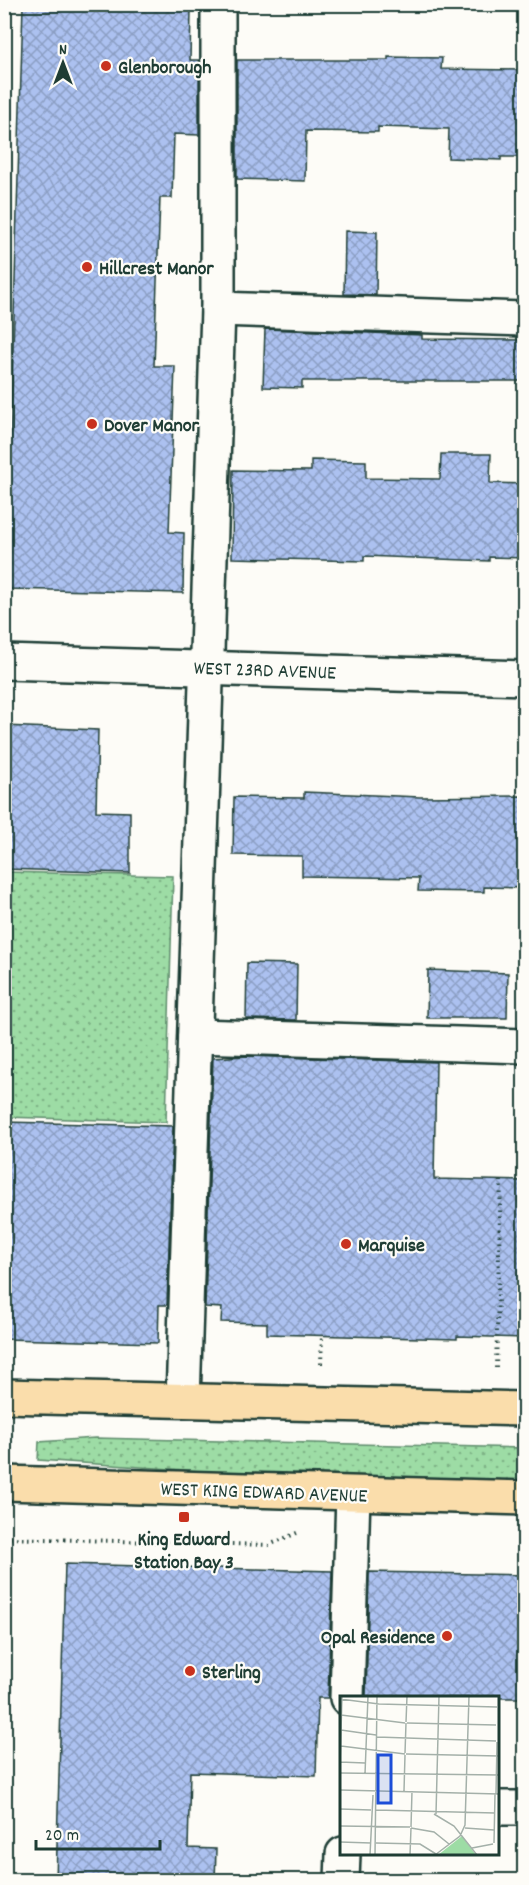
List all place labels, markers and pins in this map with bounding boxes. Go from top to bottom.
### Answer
place label: Glenborough [118,55,211,83]
marker: Glenborough [99,59,113,73]
place label: Hillcrest Manor [99,256,214,284]
marker: Hillcrest Manor [80,260,94,274]
place label: Dover Manor [104,413,200,441]
marker: Dover Manor [85,417,99,431]
place label: Marquise [358,1233,425,1261]
marker: Marquise [339,1237,353,1251]
marker: King Edward Station Bay 3 [177,1510,191,1524]
place label: King Edward Station Bay 3 [134,1527,234,1578]
place label: Opal Residence [321,1625,435,1653]
marker: Opal Residence [440,1629,454,1643]
place label: Sterling [202,1660,261,1688]
marker: Sterling [183,1664,197,1678]

